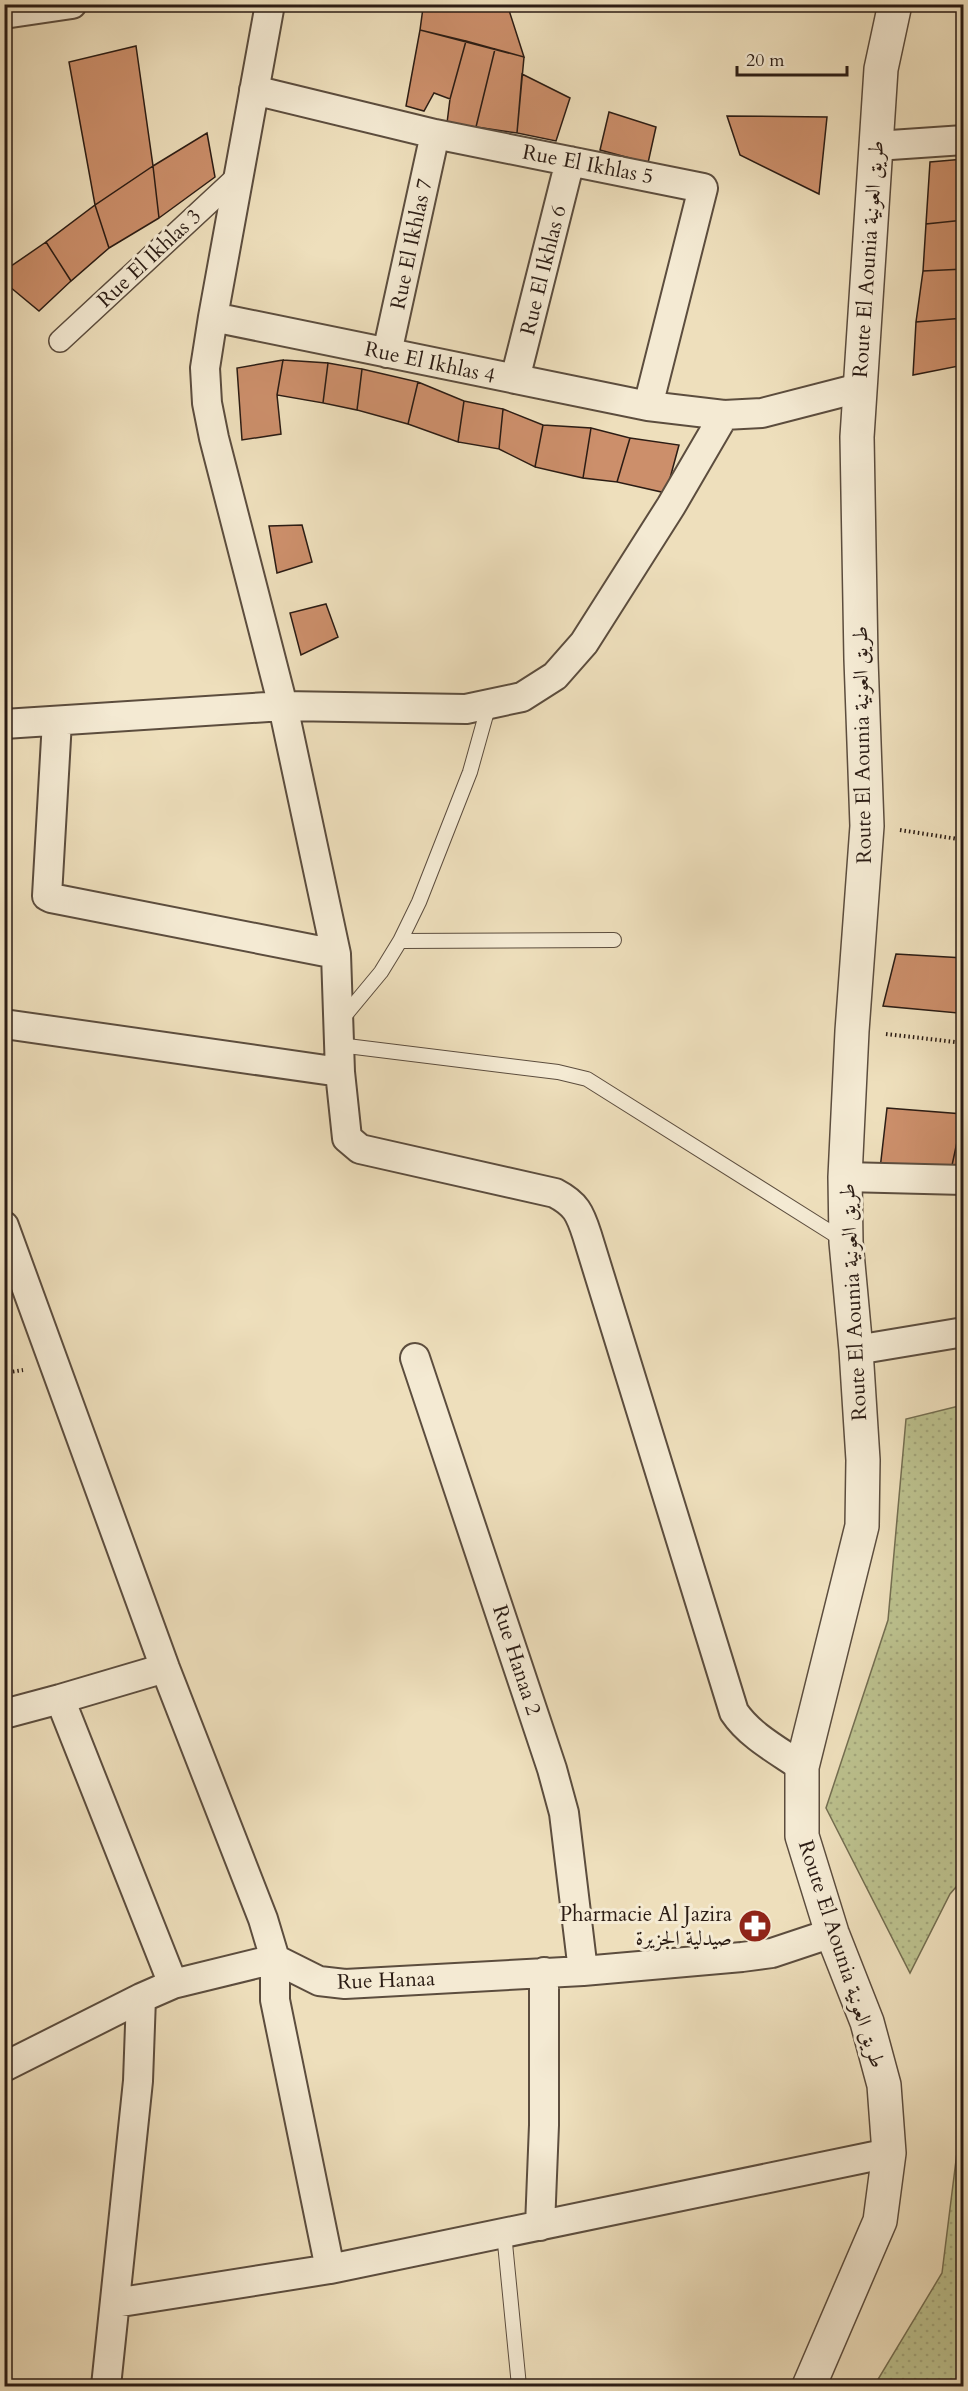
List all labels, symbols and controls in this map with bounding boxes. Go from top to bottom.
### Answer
scale bar [737,39,846,77]
text: 20 m [746,48,785,73]
street label: Rue El Ikhlas 5 [520,138,656,191]
street label: Route El Aounia طريق العونية [846,139,891,379]
street label: Rue El Ikhlas 7 [383,176,440,312]
street label: Rue El Ikhlas 3 [91,202,208,314]
street label: Rue El Ikhlas 6 [513,202,574,338]
street label: Rue El Ikhlas 4 [362,334,498,391]
street label: Route El Aounia طريق العونية [846,626,879,864]
street label: Route El Aounia طريق العونية [833,1182,874,1422]
street label: Rue Hanaa 2 [485,1601,548,1719]
street label: Route El Aounia طريق العونية [791,1836,892,2072]
place label: Pharmacie Al Jazira صيدلية الجزيرة [560,1900,732,1953]
pharmacy icon: Pharmacie Al Jazira صيدلية الجزيرة [737,1908,773,1944]
street label: Rue Hanaa [337,1964,435,1997]

